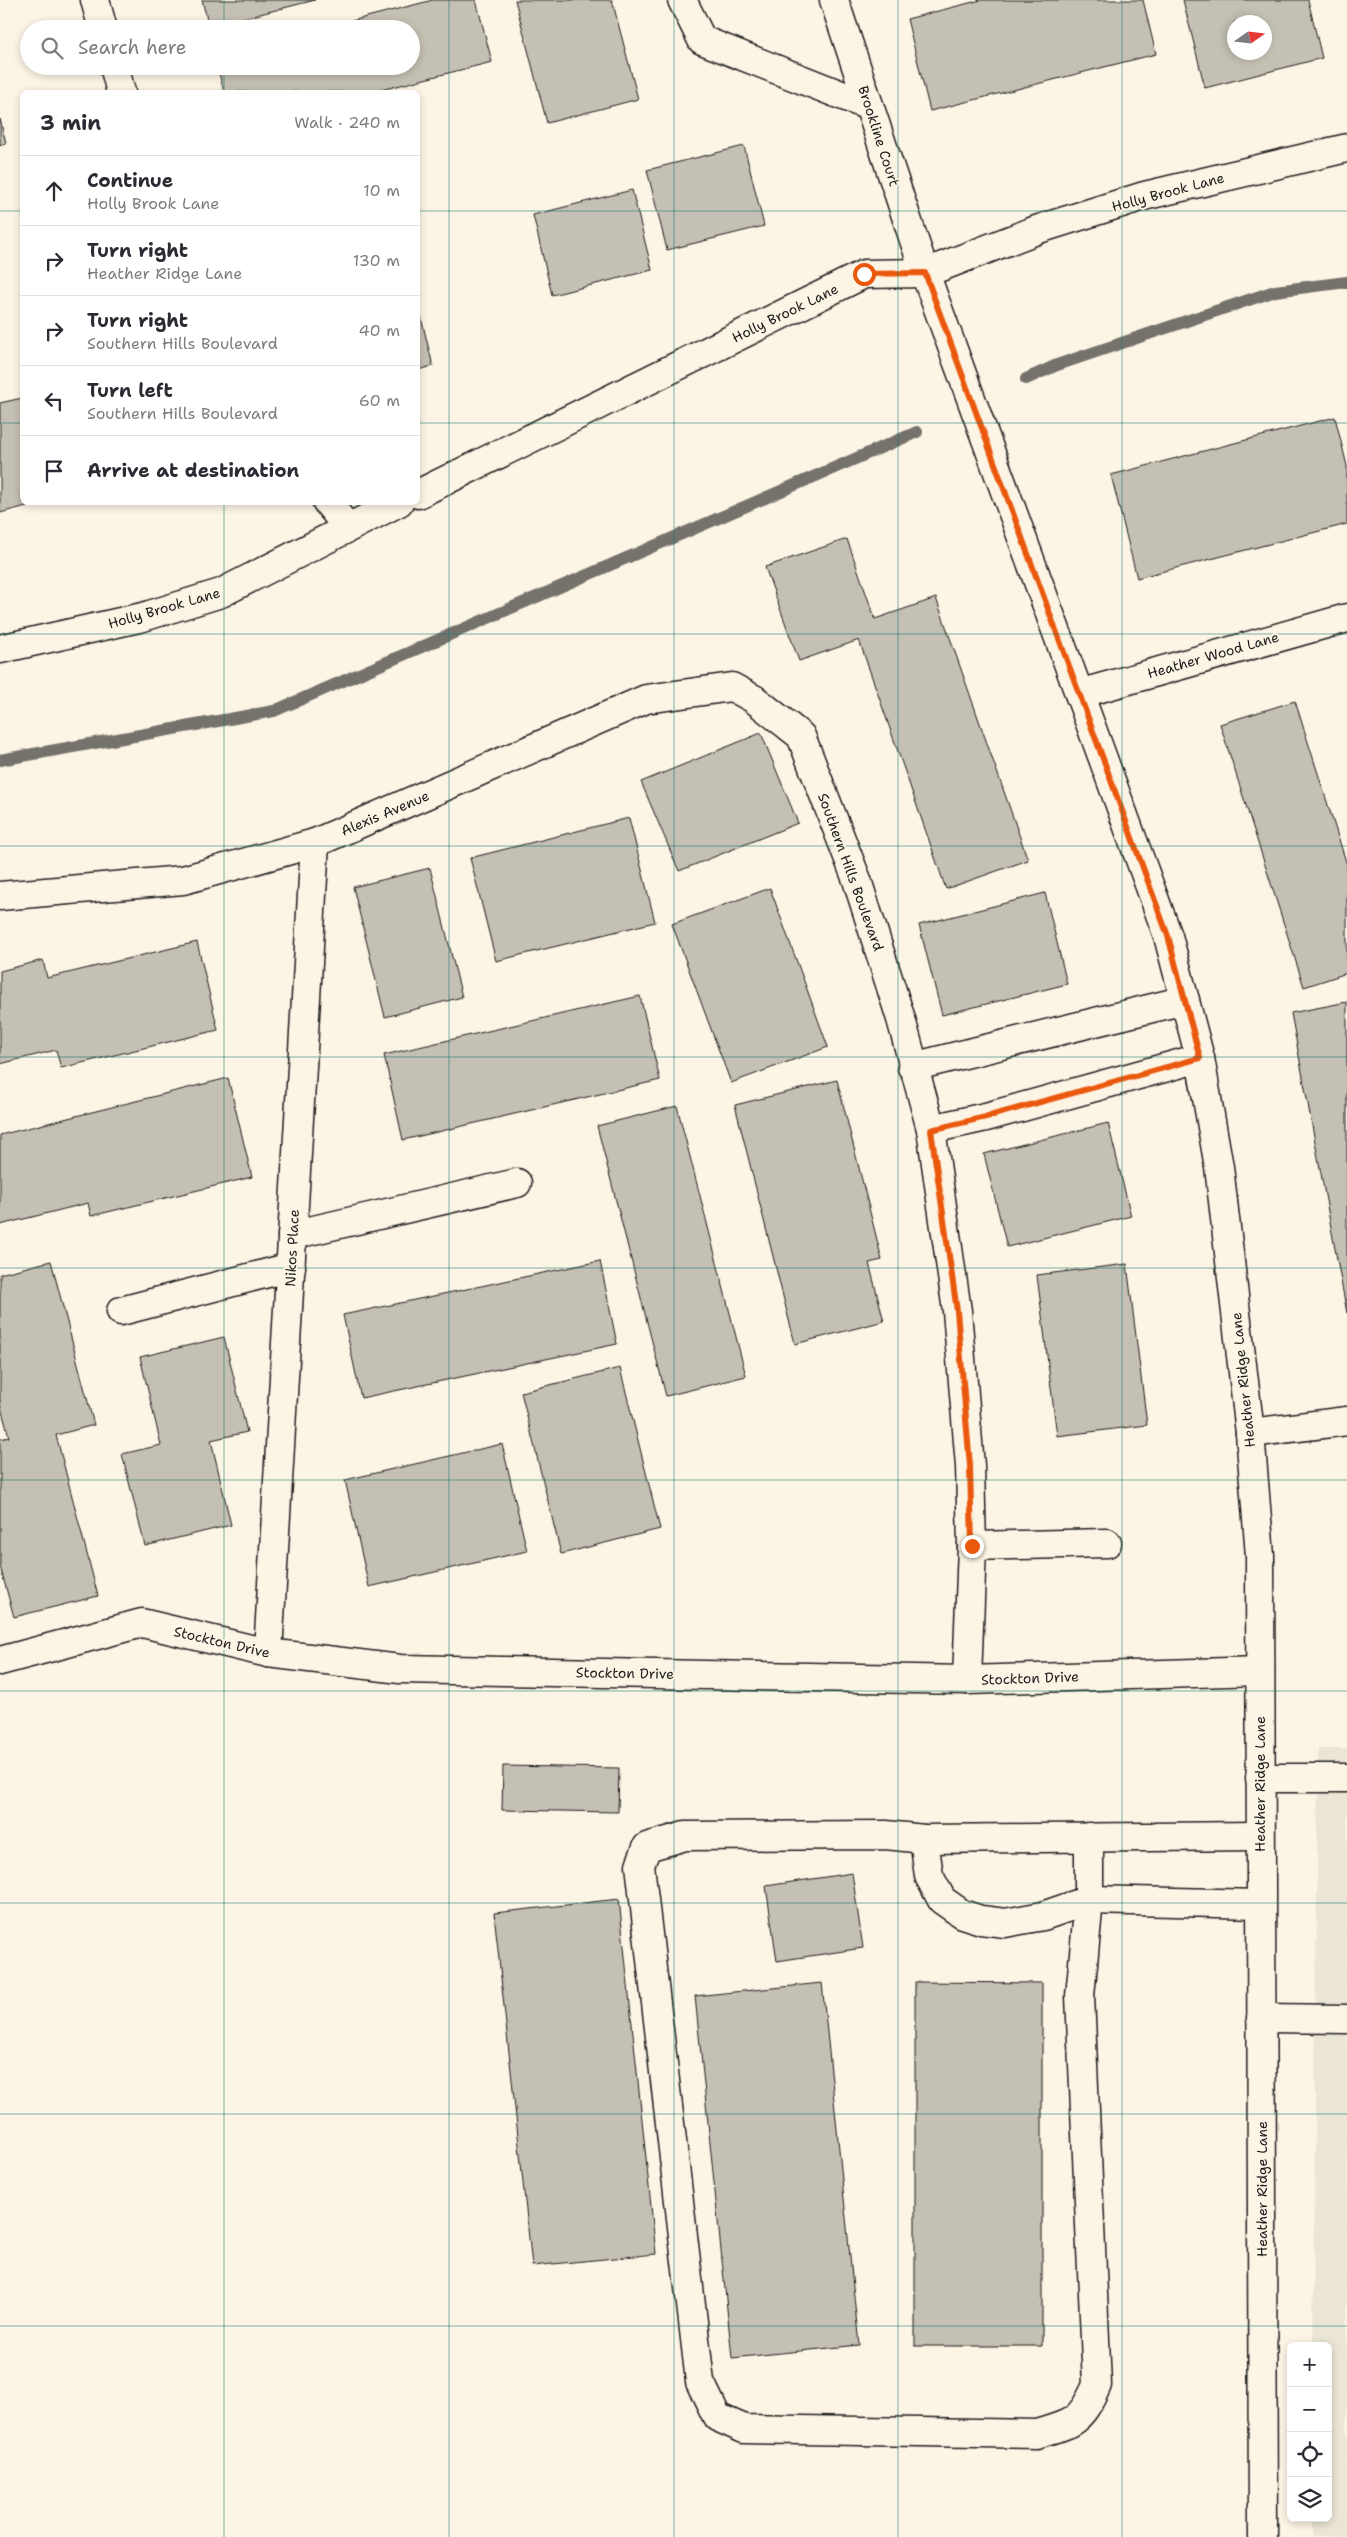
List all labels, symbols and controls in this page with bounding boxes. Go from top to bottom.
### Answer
north arrow [1227,15,1272,60]
search box [20,20,420,75]
icon: search [38,34,66,62]
text: Search here [78,35,187,60]
street label: Brookline Court [854,83,904,189]
text: 3 min [40,109,101,137]
text: Walk · 240 m [294,112,400,133]
text: Continue [87,168,173,193]
street label: Holly Brook Lane [1110,168,1226,216]
icon: ahead [40,177,68,205]
text: 10 m [363,180,400,201]
text: Holly Brook Lane [87,193,219,214]
text: Turn right [87,238,188,263]
icon: right [40,247,68,275]
text: 130 m [353,250,400,271]
text: Heather Ridge Lane [87,263,242,284]
route start [853,263,876,286]
street label: Holly Brook Lane [729,279,841,346]
text: Turn right [87,308,188,333]
icon: right [40,317,68,345]
text: 40 m [358,320,400,341]
text: Southern Hills Boulevard [87,333,278,354]
text: Turn left [87,378,173,403]
icon: left [40,387,68,415]
text: 60 m [359,390,400,411]
text: Southern Hills Boulevard [87,403,278,424]
icon: arrive [40,457,68,485]
text: Arrive at destination [87,458,299,483]
street label: Holly Brook Lane [106,583,222,633]
street label: Heather Wood Lane [1145,628,1281,682]
street label: Alexis Avenue [338,786,432,840]
street label: Southern Hills Boulevard [814,790,888,954]
street label: Nikos Place [281,1209,303,1287]
street label: Heather Ridge Lane [1227,1311,1259,1449]
route end [961,1535,984,1558]
street label: Stockton Drive [172,1622,272,1662]
street label: Stockton Drive [576,1663,674,1683]
street label: Stockton Drive [981,1667,1079,1689]
street label: Heather Ridge Lane [1251,1716,1269,1852]
street label: Heather Ridge Lane [1253,2121,1271,2257]
map controls [1287,2342,1332,2522]
button: + [1287,2342,1332,2387]
button: − [1287,2387,1332,2432]
button: locate [1287,2432,1332,2477]
button: layers [1287,2477,1332,2522]

